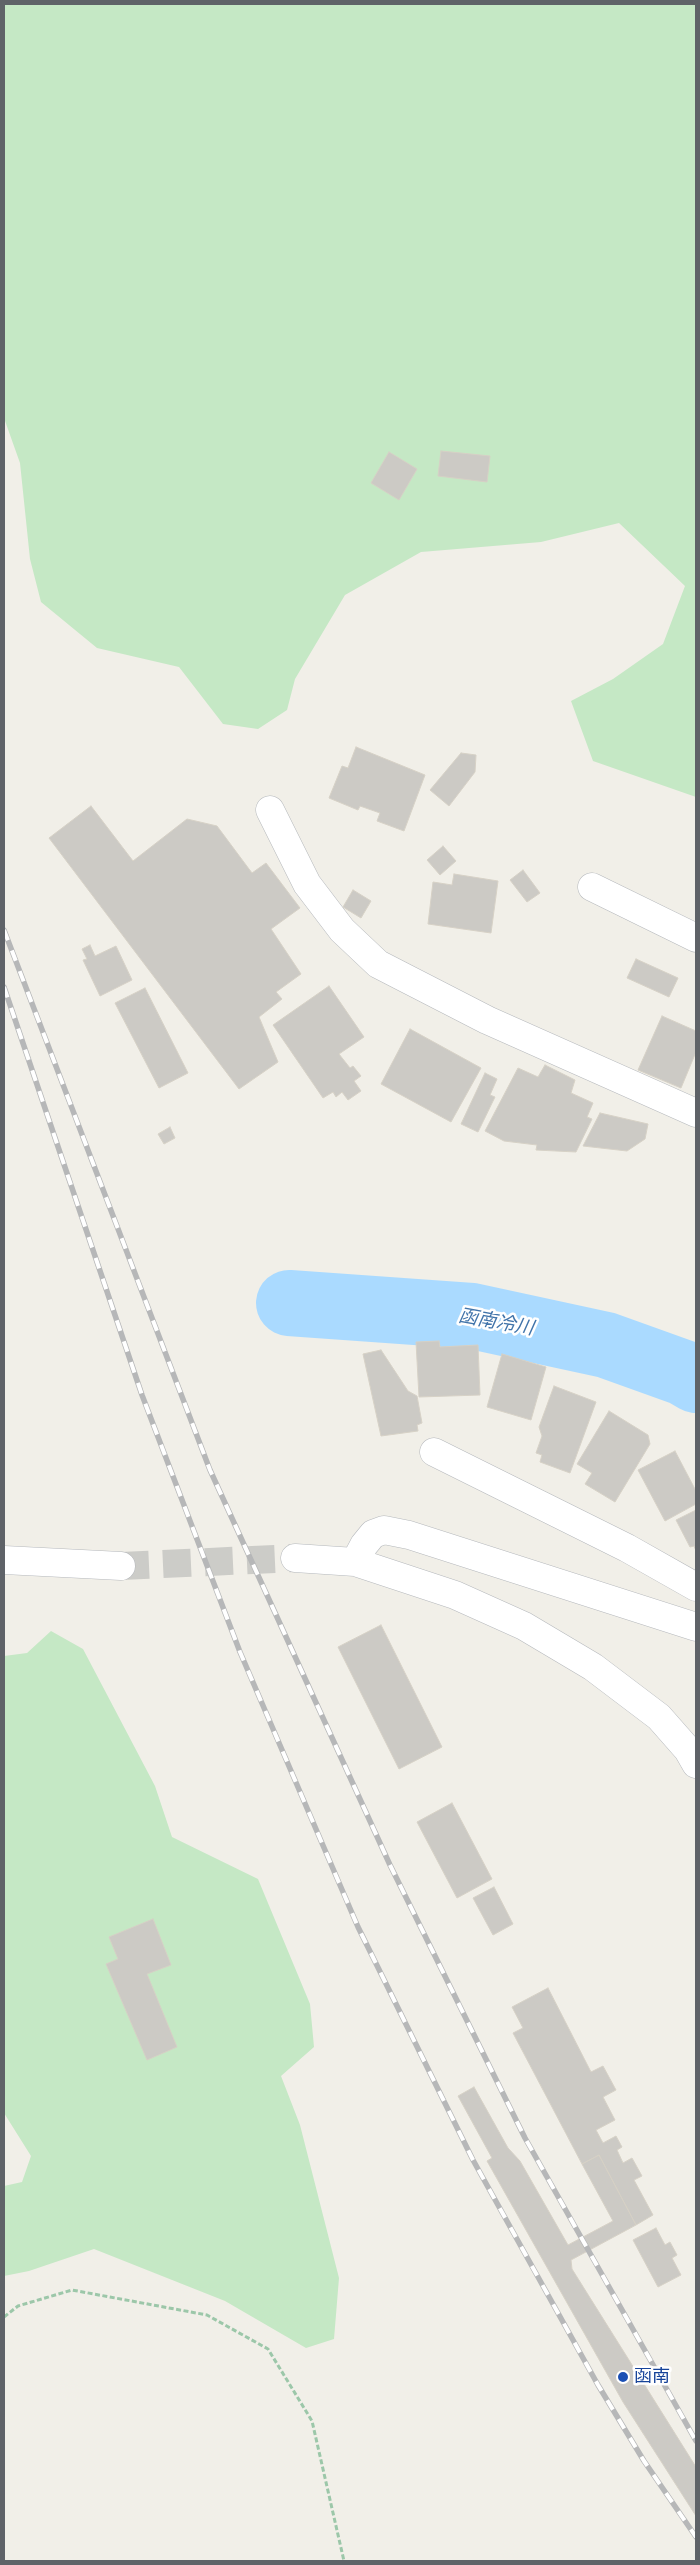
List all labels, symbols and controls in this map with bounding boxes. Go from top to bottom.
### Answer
water label: 函南冷川 [457,1305,535,1341]
place label: 函南 [634,2366,670,2388]
marker: 函南 [616,2370,630,2384]

